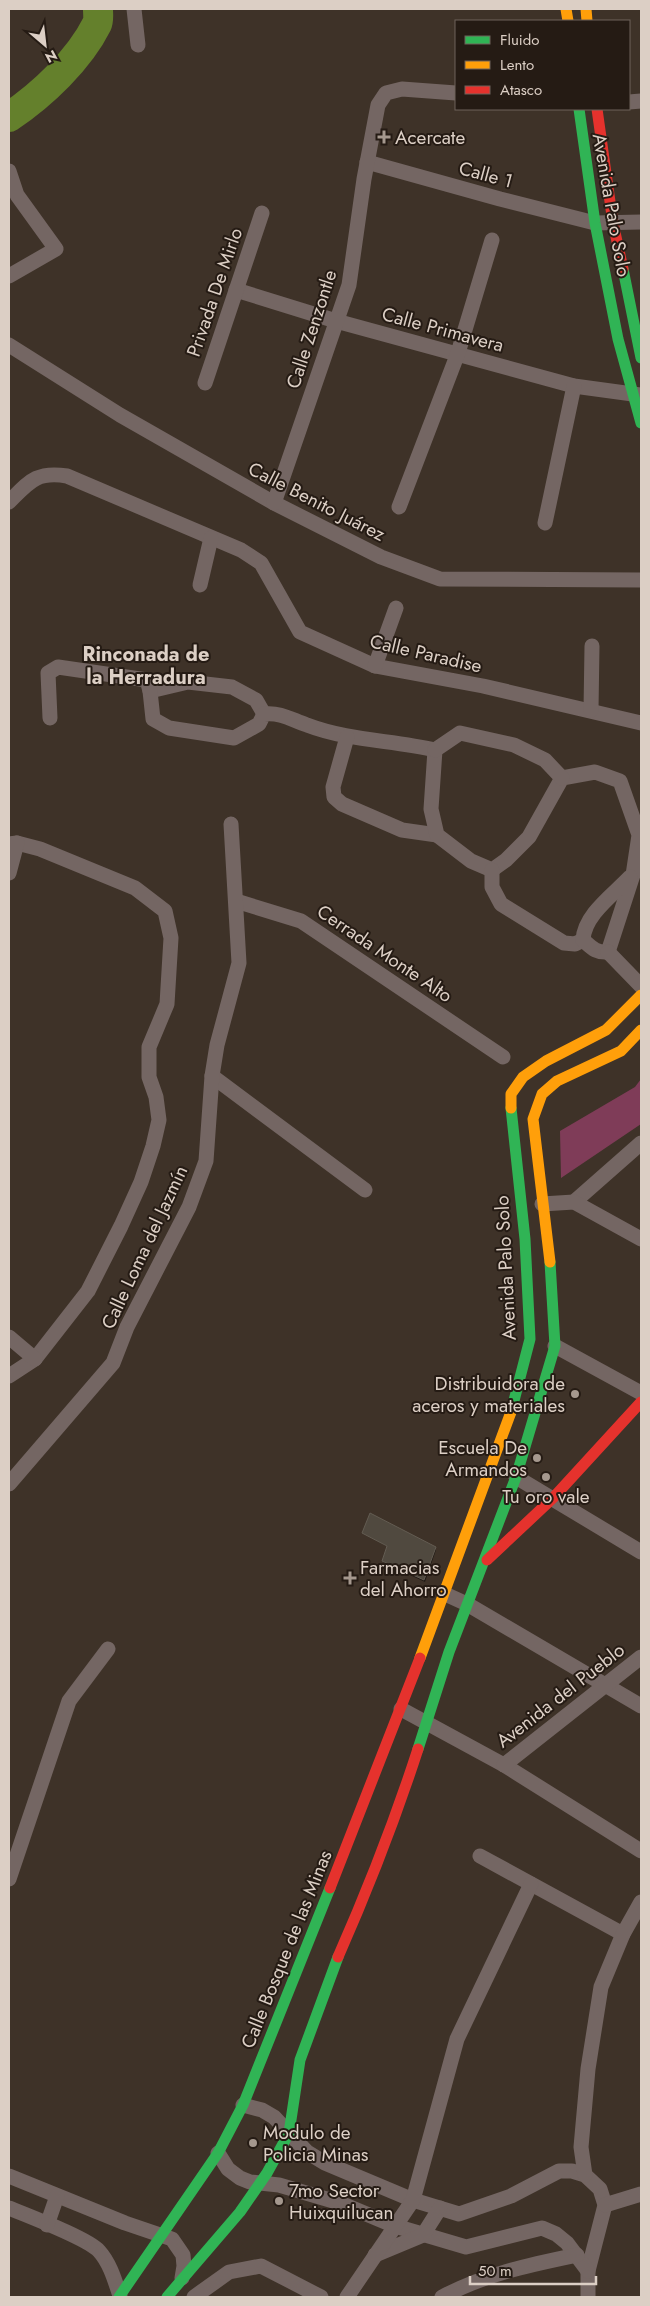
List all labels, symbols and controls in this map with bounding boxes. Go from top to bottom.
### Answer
north arrow [20,20,70,70]
legend [455,20,630,110]
text: Fluido [500,29,539,51]
text: N [41,45,61,68]
text: Lento [500,54,534,76]
text: Atasco [500,79,542,101]
place label: Acercate [395,124,465,151]
marker: Acercate [377,130,391,144]
street label: Avenida Palo Solo [586,131,637,279]
street label: Calle 1 [456,154,516,195]
street label: Privada De Mirlo [180,224,249,360]
street label: Calle Zenzontle [280,266,343,392]
street label: Calle Primavera [379,300,507,359]
street label: Calle Benito Juárez [244,455,390,548]
street label: Calle Paradise [367,627,485,680]
district label: Rinconada de la Herradura [83,640,209,692]
street label: Cerrada Monte Alto [312,898,458,1009]
street label: Calle Loma del Jazmín [95,1161,194,1334]
street label: Avenida Palo Solo [488,1195,523,1341]
place label: Distribuidora de aceros y materiales [412,1370,565,1419]
marker: Distribuidora de aceros y materiales [569,1388,581,1400]
place label: Escuela De Armandos [438,1434,527,1483]
marker: Escuela De Armandos [531,1452,543,1464]
marker: Tu oro vale [540,1471,552,1483]
place label: Tu oro vale [502,1483,590,1510]
place label: Farmacias del Ahorro [360,1554,447,1603]
marker: Farmacias del Ahorro [344,1572,356,1584]
street label: Avenida del Pueblo [490,1637,630,1754]
street label: Calle Bosque de las Minas [234,1846,339,2052]
place label: Modulo de Policia Minas [263,2119,369,2168]
marker: Modulo de Policia Minas [247,2137,259,2149]
place label: 7mo Sector Huixquilucan [289,2177,393,2226]
marker: 7mo Sector Huixquilucan [273,2195,285,2207]
scale bar [470,2254,596,2286]
text: 50 m [478,2260,512,2282]

